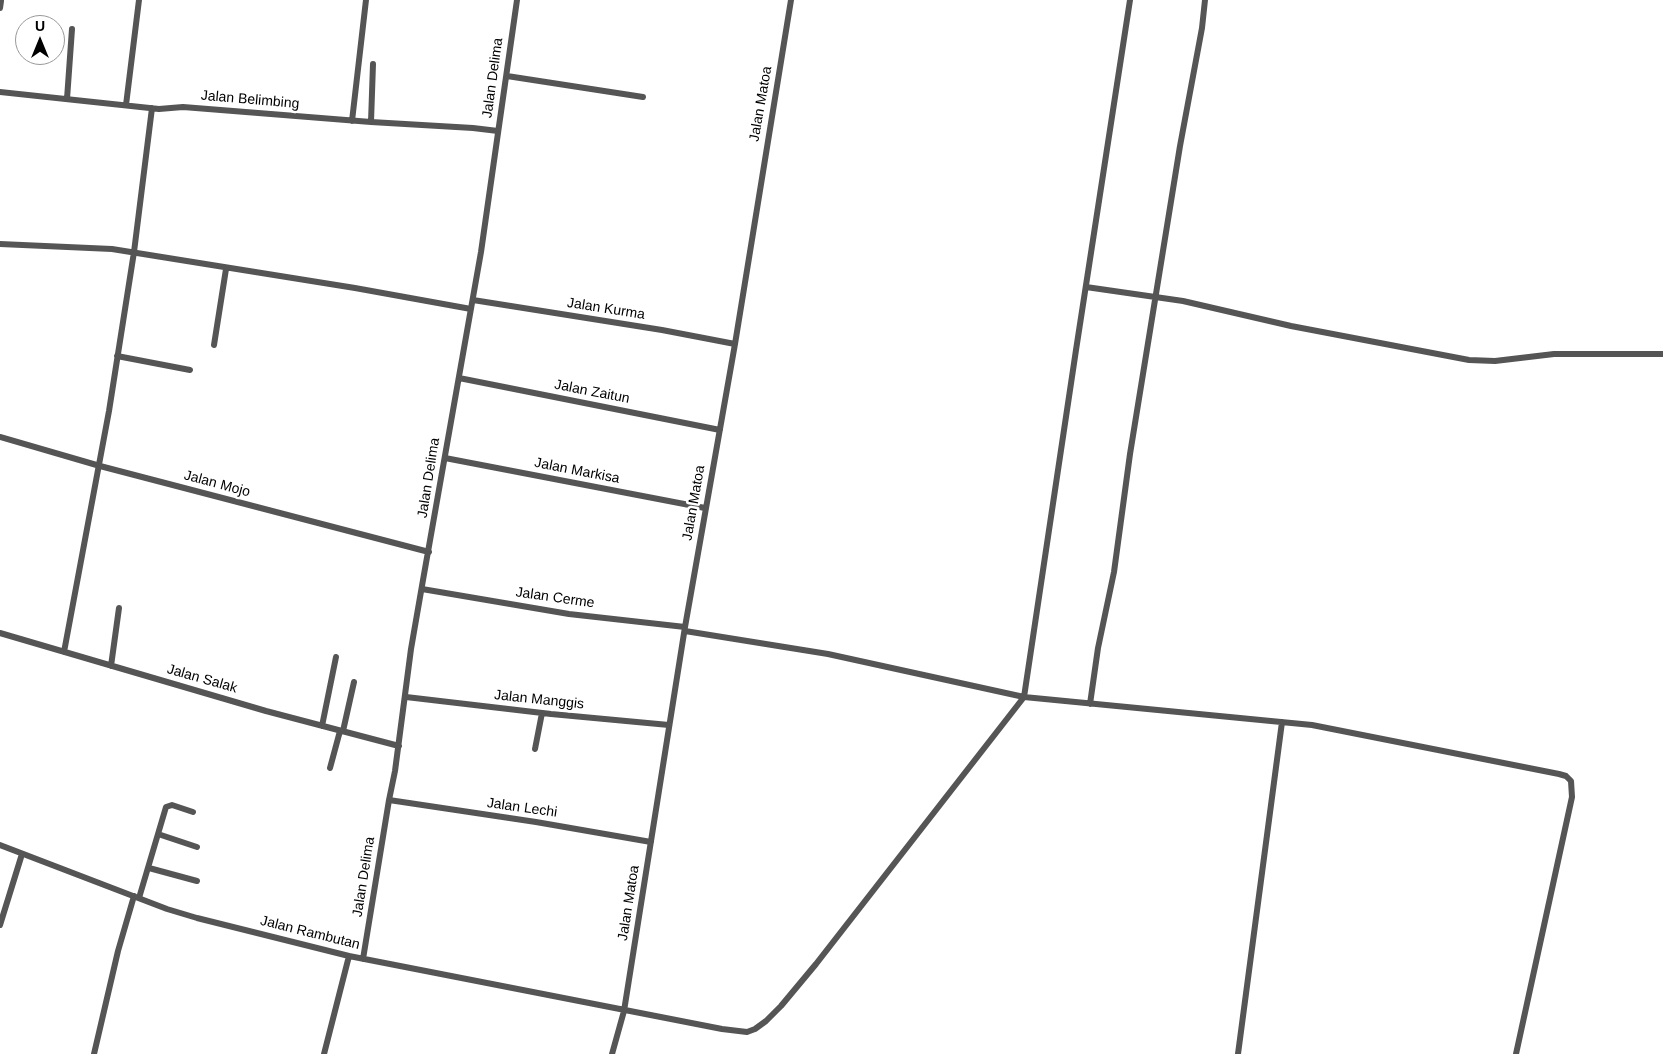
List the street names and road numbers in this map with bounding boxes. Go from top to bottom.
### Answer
street label: Jalan Delima [479,37,507,119]
street label: Jalan Matoa [746,65,776,143]
street label: Jalan Belimbing [200,87,300,113]
street label: Jalan Kurma [566,295,646,323]
street label: Jalan Zaitun [553,376,631,408]
street label: Jalan Delima [414,437,444,519]
street label: Jalan Markisa [533,455,621,487]
street label: Jalan Matoa [679,464,709,542]
street label: Jalan Mojo [182,467,252,501]
street label: Jalan Cerme [515,584,595,612]
street label: Jalan Salak [165,661,239,697]
street label: Jalan Manggis [493,687,585,713]
street label: Jalan Lechi [486,795,558,821]
street label: Jalan Delima [349,836,379,918]
street label: Jalan Matoa [615,864,643,942]
street label: Jalan Rambutan [259,913,361,953]

